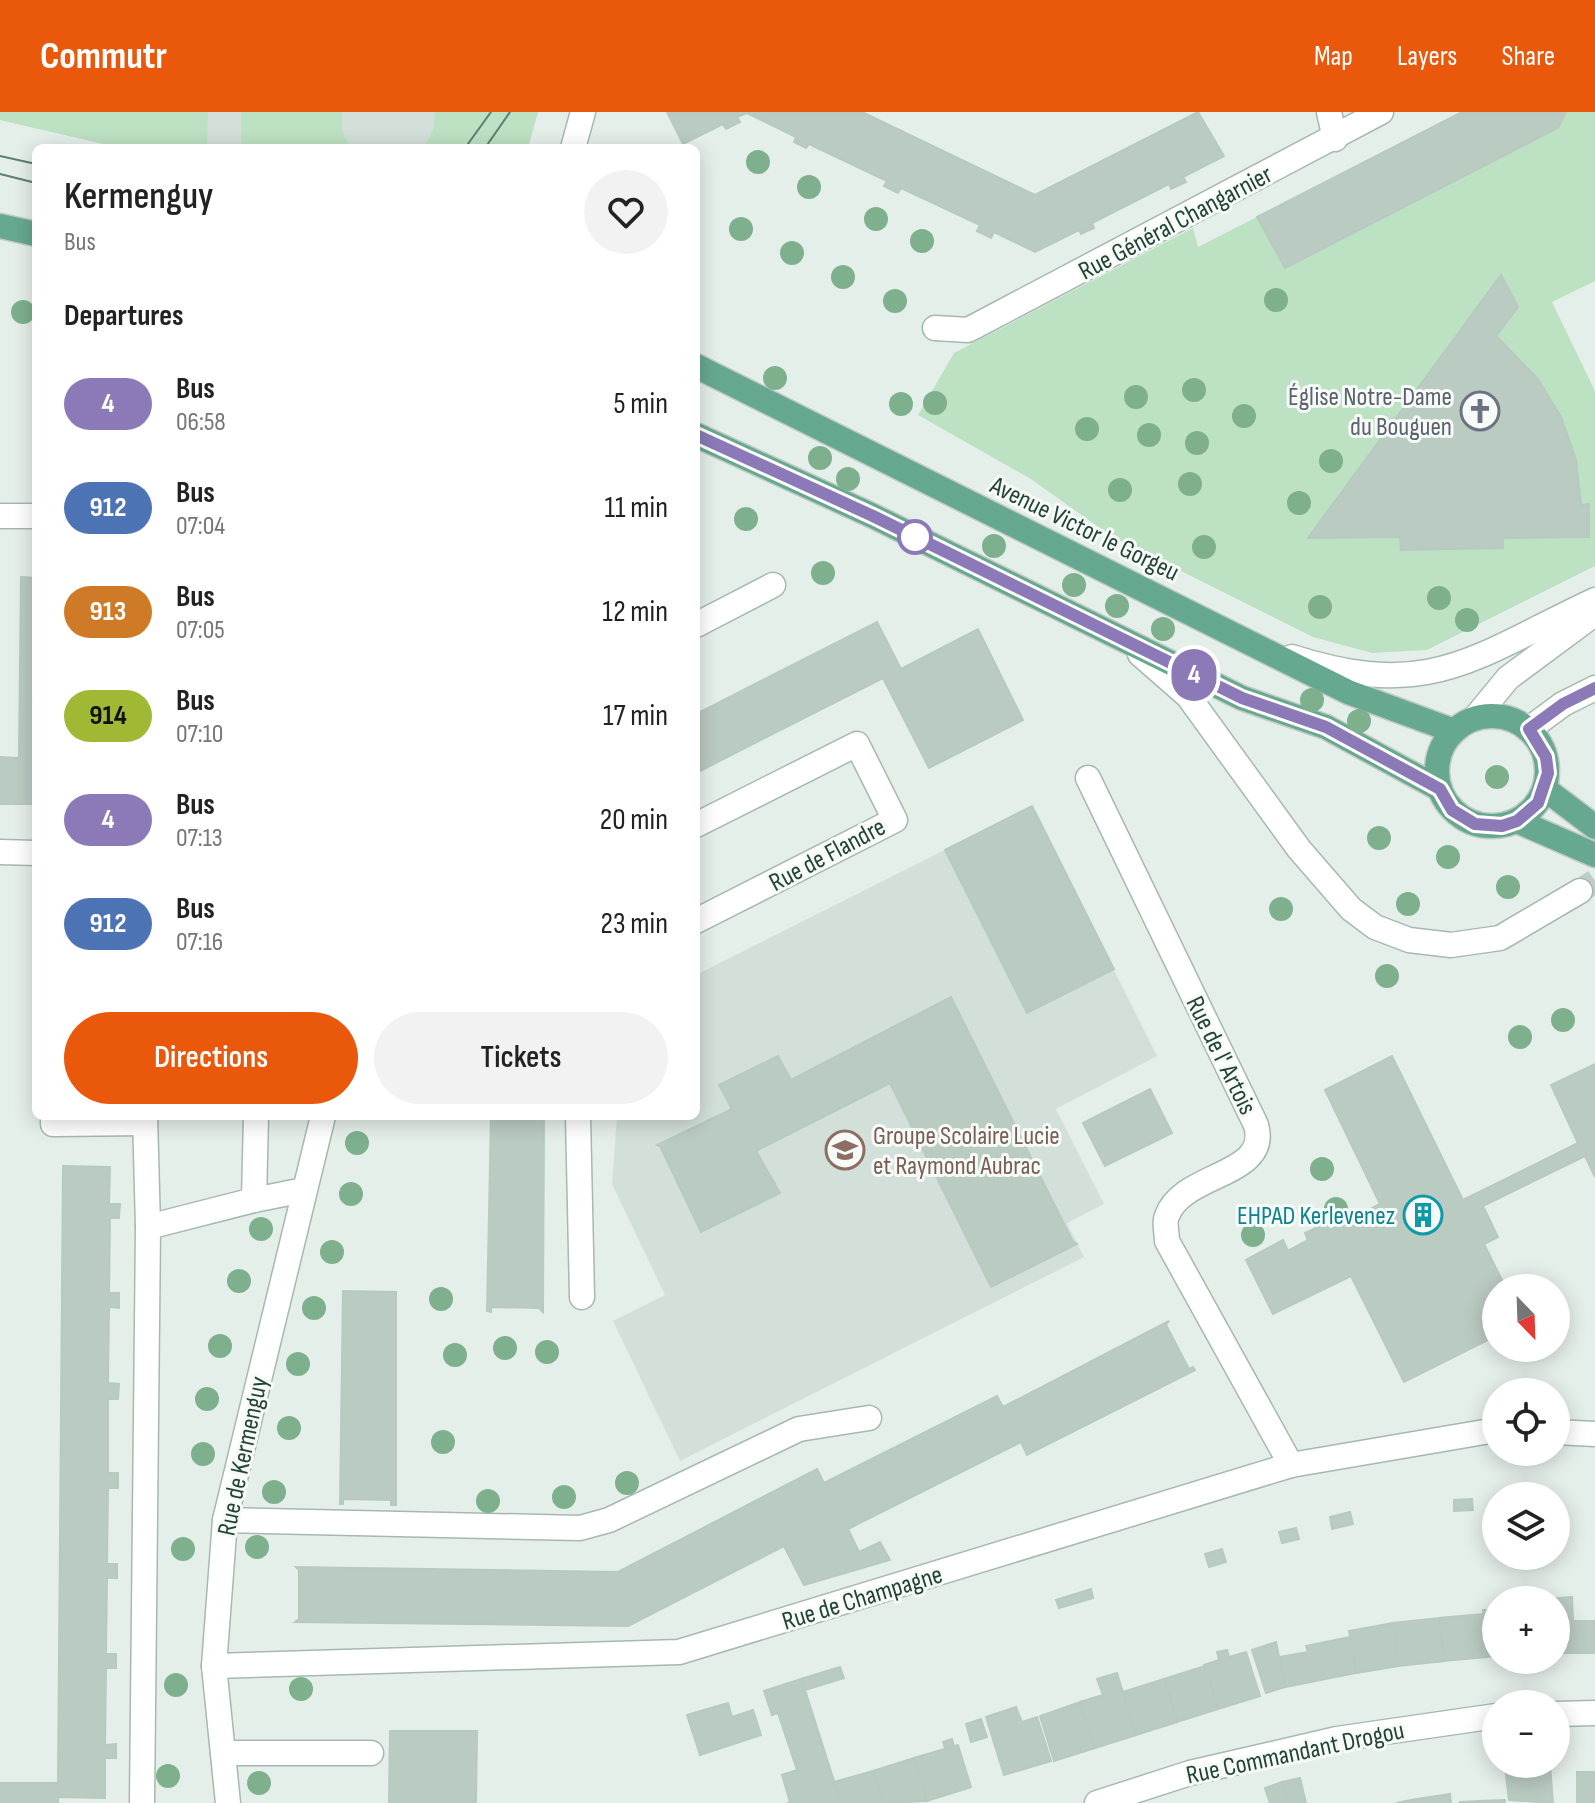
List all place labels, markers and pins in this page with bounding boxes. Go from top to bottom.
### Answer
place label: Église Notre-Dame du Bouguen [1288,382,1452,443]
church icon: Église Notre-Dame du Bouguen [1459,390,1501,432]
unlabelled marker [898,520,932,554]
place label: Groupe Scolaire Lucie et Raymond Aubrac [873,1121,1060,1182]
school or university icon: Groupe Scolaire Lucie et Raymond Aubrac [824,1129,866,1171]
building icon: EHPAD Kerlevenez [1402,1194,1444,1236]
place label: EHPAD Kerlevenez [1237,1201,1395,1232]

